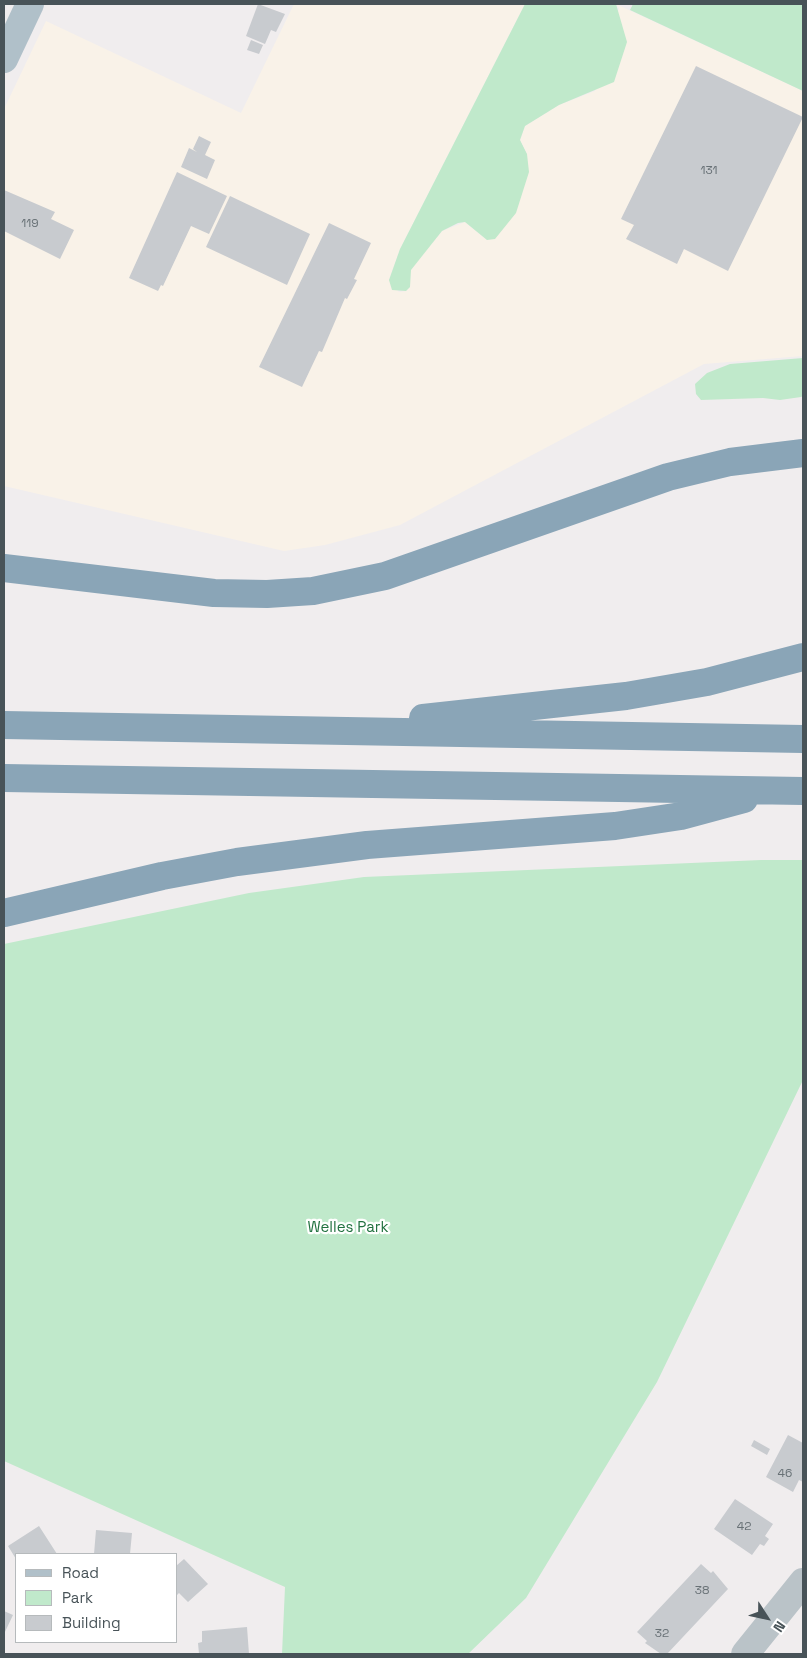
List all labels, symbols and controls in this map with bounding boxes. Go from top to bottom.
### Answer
house number: 131 [700,164,718,178]
house number: 119 [21,217,39,231]
park label: Welles Park [308,1219,388,1237]
house number: 46 [778,1467,792,1481]
house number: 42 [737,1520,751,1534]
legend [15,1553,178,1643]
text: Road [62,1563,99,1582]
house number: 38 [695,1584,709,1598]
text: Park [62,1588,93,1607]
north arrow [742,1593,792,1643]
text: Building [62,1613,121,1632]
text: N [769,1618,789,1636]
house number: 32 [655,1627,669,1641]

